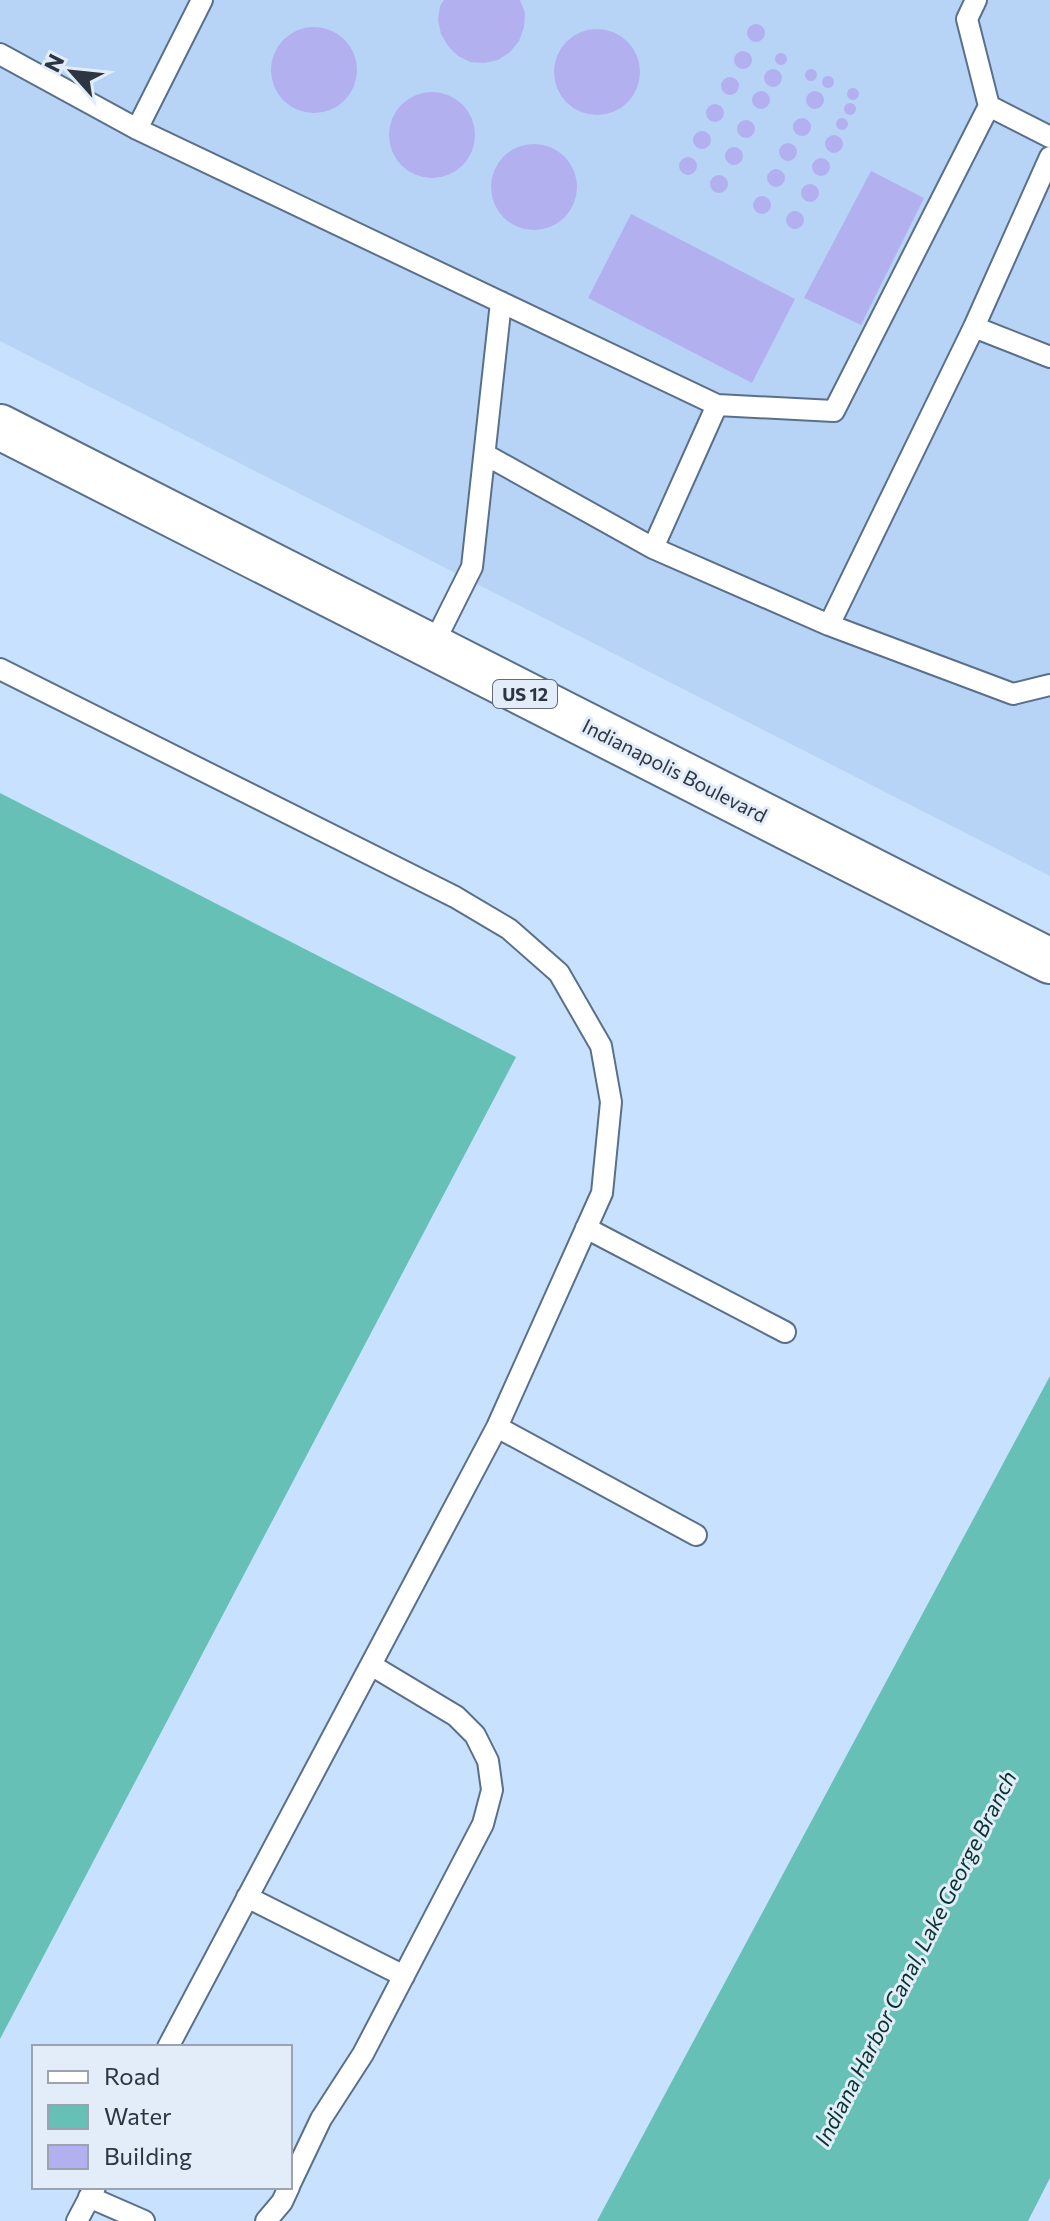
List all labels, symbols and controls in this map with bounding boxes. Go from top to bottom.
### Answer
north arrow [32,32,112,112]
text: N [38,49,70,76]
road number: US 12 [493,680,557,708]
street label: Indianapolis Boulevard [579,713,771,827]
water label: Indiana Harbor Canal, Lake George Branch [808,1766,1022,2150]
legend [32,2045,292,2189]
text: Road [104,2061,160,2090]
text: Water [104,2101,172,2130]
text: Building [104,2141,192,2170]

